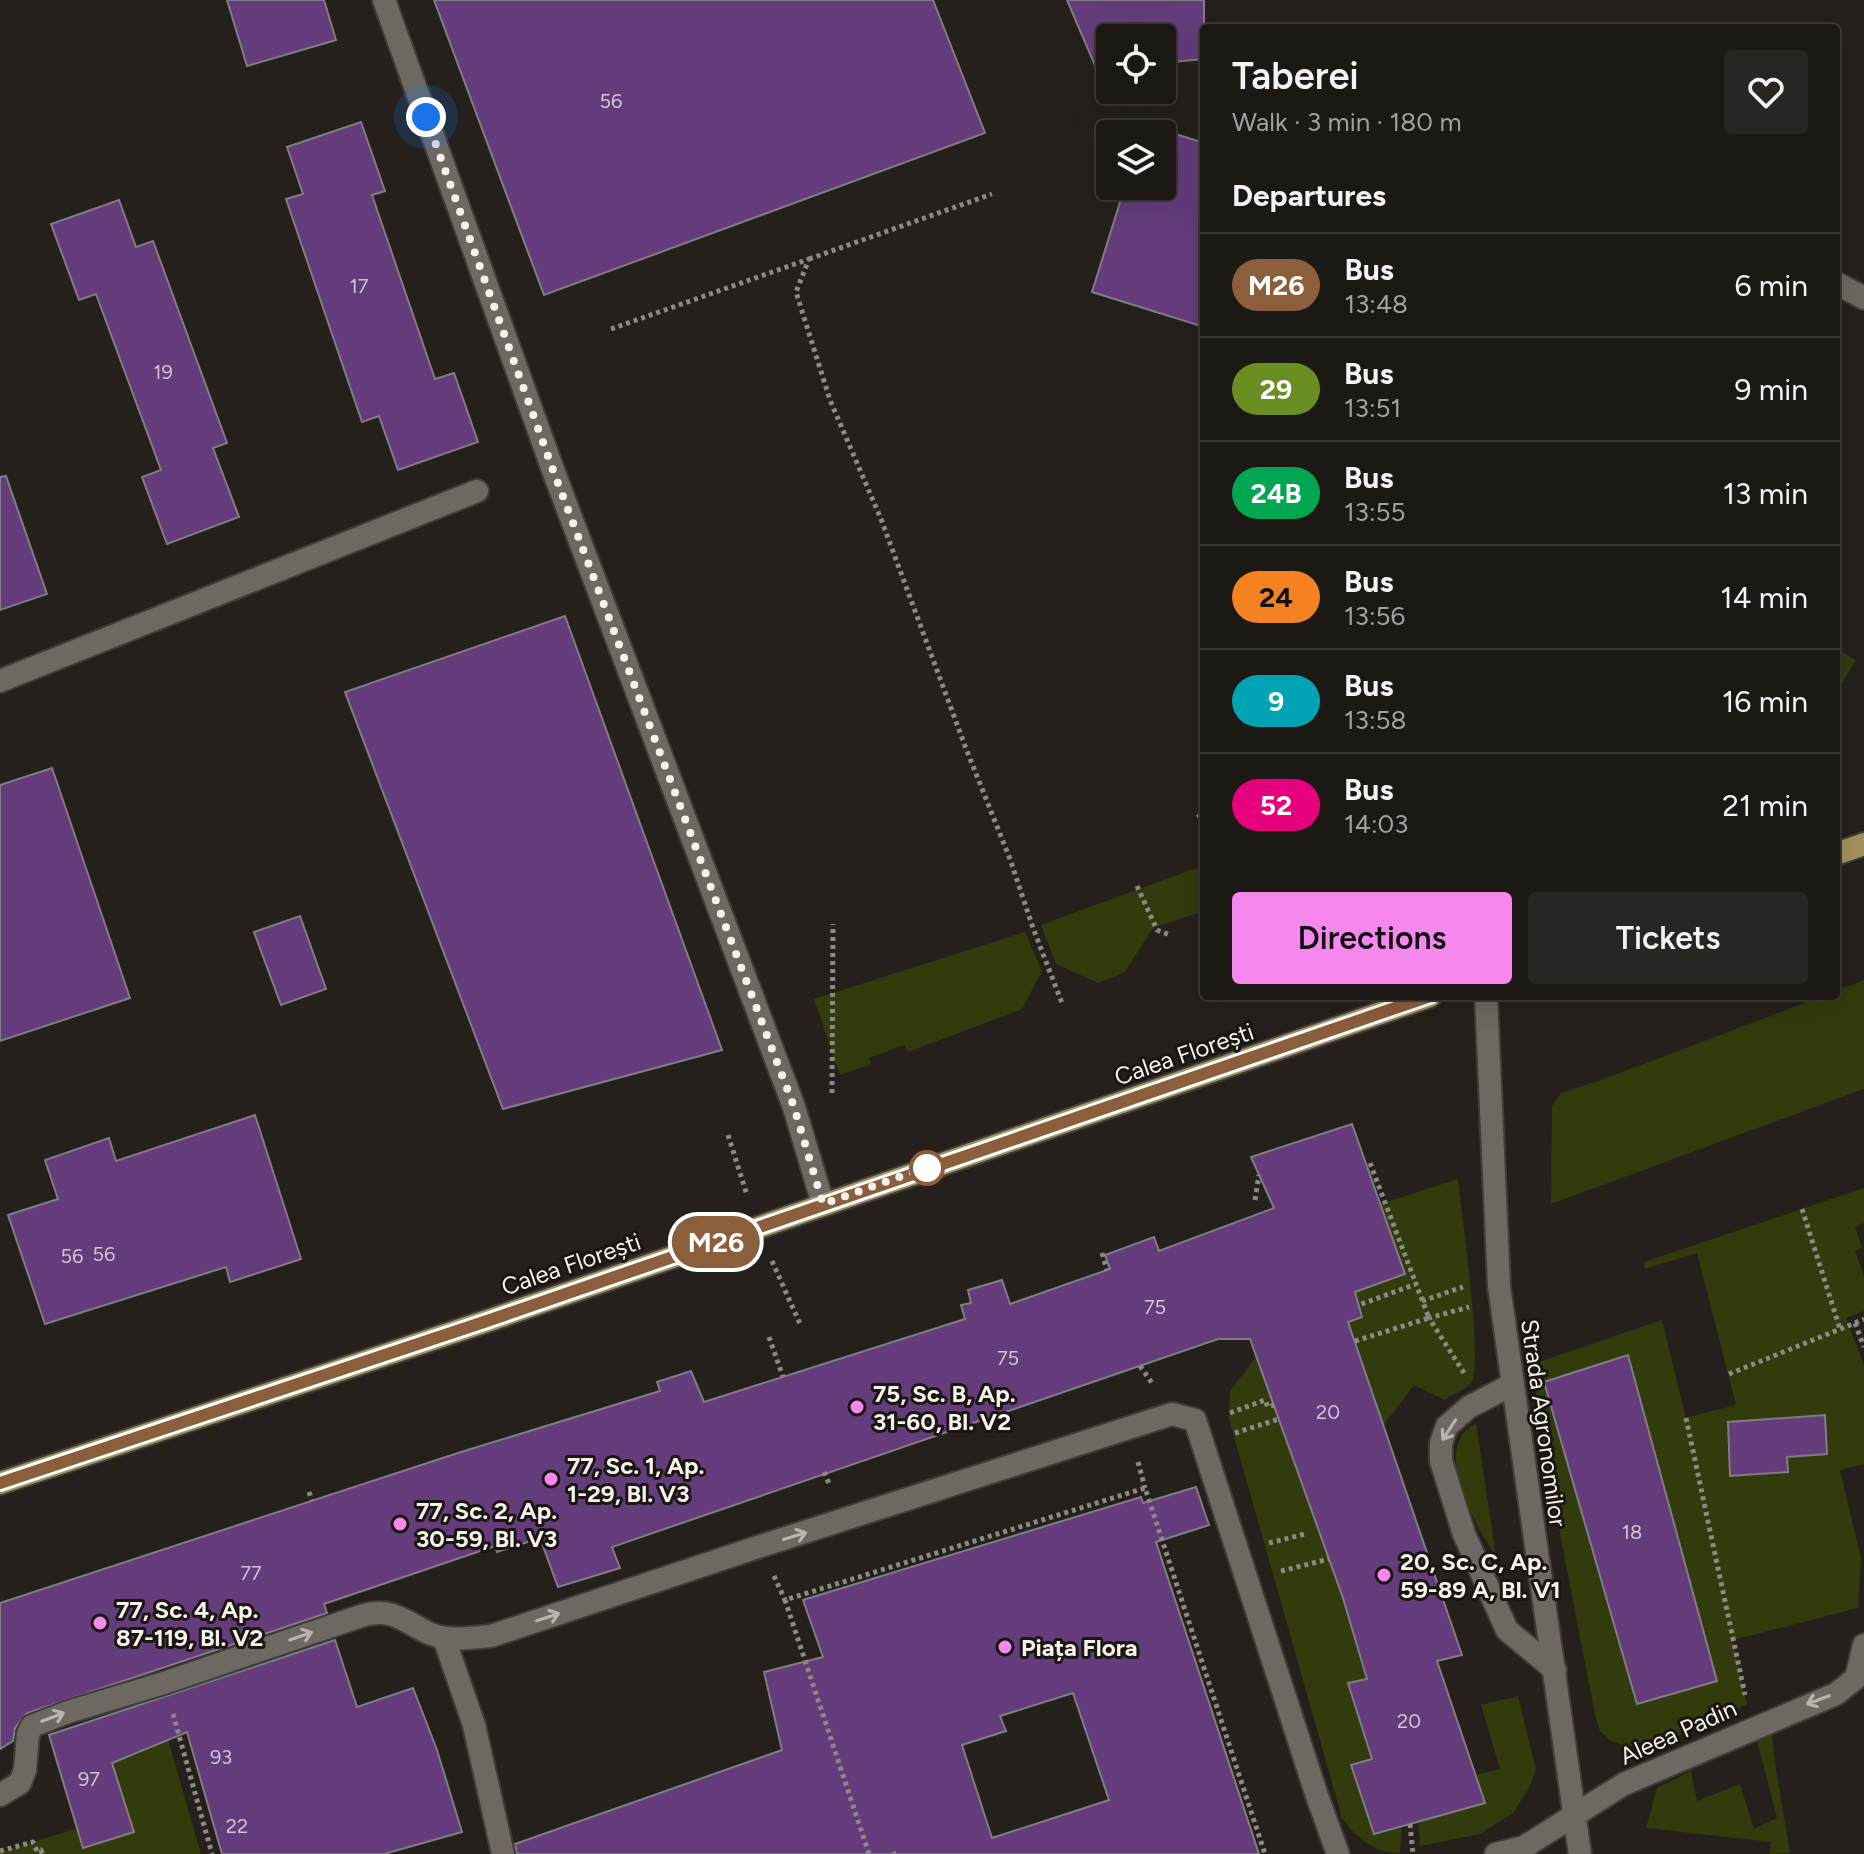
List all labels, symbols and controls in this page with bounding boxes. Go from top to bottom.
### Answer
map controls [1096,24,1176,200]
button: locate [1096,24,1176,104]
button: heart [1724,50,1808,134]
text: Taberei [1232,53,1359,99]
house number: 56 [600,89,622,113]
your location [406,97,446,137]
text: Walk · 3 min · 180 m [1232,106,1462,138]
button: layers [1096,120,1176,200]
text: Departures [1232,177,1386,214]
text: Bus [1344,251,1394,288]
text: 6 min [1734,267,1808,304]
text: M26 [1248,268,1304,302]
house number: 17 [350,274,369,298]
text: 13:48 [1344,288,1408,320]
text: Bus [1344,355,1393,392]
house number: 19 [153,360,173,384]
text: 9 min [1734,371,1808,408]
text: 29 [1260,372,1292,406]
text: 13:51 [1344,392,1401,424]
text: Bus [1344,459,1393,496]
text: 13 min [1723,475,1808,512]
text: 24B [1250,476,1302,510]
text: 13:55 [1344,496,1405,528]
text: Bus [1344,563,1393,600]
text: 14 min [1720,579,1808,616]
text: 24 [1259,580,1293,614]
text: 13:56 [1344,600,1405,632]
text: Bus [1344,667,1393,704]
text: 16 min [1722,683,1808,720]
text: 9 [1268,684,1284,718]
text: 13:58 [1344,704,1406,736]
text: Bus [1344,771,1393,808]
text: 21 min [1722,787,1808,824]
text: 52 [1260,788,1292,822]
text: 14:03 [1344,808,1408,840]
button: Directions [1232,892,1512,984]
button: Tickets [1528,892,1808,984]
street label: Calea Florești [1111,1017,1257,1091]
unlabelled marker [910,1151,944,1185]
line badge: M26 [670,1216,762,1268]
text: M26 [688,1225,744,1259]
street label: Calea Florești [498,1227,644,1301]
house number: 56 [93,1242,115,1266]
house number: 56 [61,1244,83,1268]
house number: 75 [1144,1295,1166,1319]
street label: Strada Agronomilor [1515,1317,1573,1529]
house number: 75 [997,1346,1019,1370]
place label: 75, Sc. B, Ap. 31-60, Bl. V2 [873,1379,1016,1436]
marker: 75, Sc. B, Ap. 31-60, Bl. V2 [848,1398,866,1416]
house number: 20 [1316,1400,1340,1424]
one-way arrow [1441,1418,1458,1440]
place label: 77, Sc. 1, Ap. 1-29, Bl. V3 [567,1451,704,1508]
marker: 77, Sc. 1, Ap. 1-29, Bl. V3 [542,1470,560,1488]
place label: 77, Sc. 2, Ap. 30-59, Bl. V3 [416,1496,557,1553]
marker: 77, Sc. 2, Ap. 30-59, Bl. V3 [391,1515,409,1533]
house number: 18 [1622,1520,1642,1544]
one-way arrow [781,1528,807,1543]
place label: 20, Sc. C, Ap. 59-89 A, Bl. V1 [1400,1547,1561,1604]
house number: 77 [240,1561,262,1585]
marker: 20, Sc. C, Ap. 59-89 A, Bl. V1 [1375,1566,1393,1584]
place label: 77, Sc. 4, Ap. 87-119, Bl. V2 [116,1595,263,1652]
one-way arrow [535,1609,560,1624]
marker: 77, Sc. 4, Ap. 87-119, Bl. V2 [91,1614,109,1632]
one-way arrow [288,1628,313,1643]
place label: Piața Flora [1021,1633,1138,1662]
marker: Piața Flora [996,1638,1014,1656]
street label: Aleea Padin [1615,1693,1741,1771]
one-way arrow [1806,1694,1831,1709]
one-way arrow [41,1709,65,1723]
house number: 20 [1397,1709,1421,1733]
house number: 93 [210,1745,232,1769]
house number: 97 [78,1767,100,1791]
house number: 22 [226,1814,248,1838]

